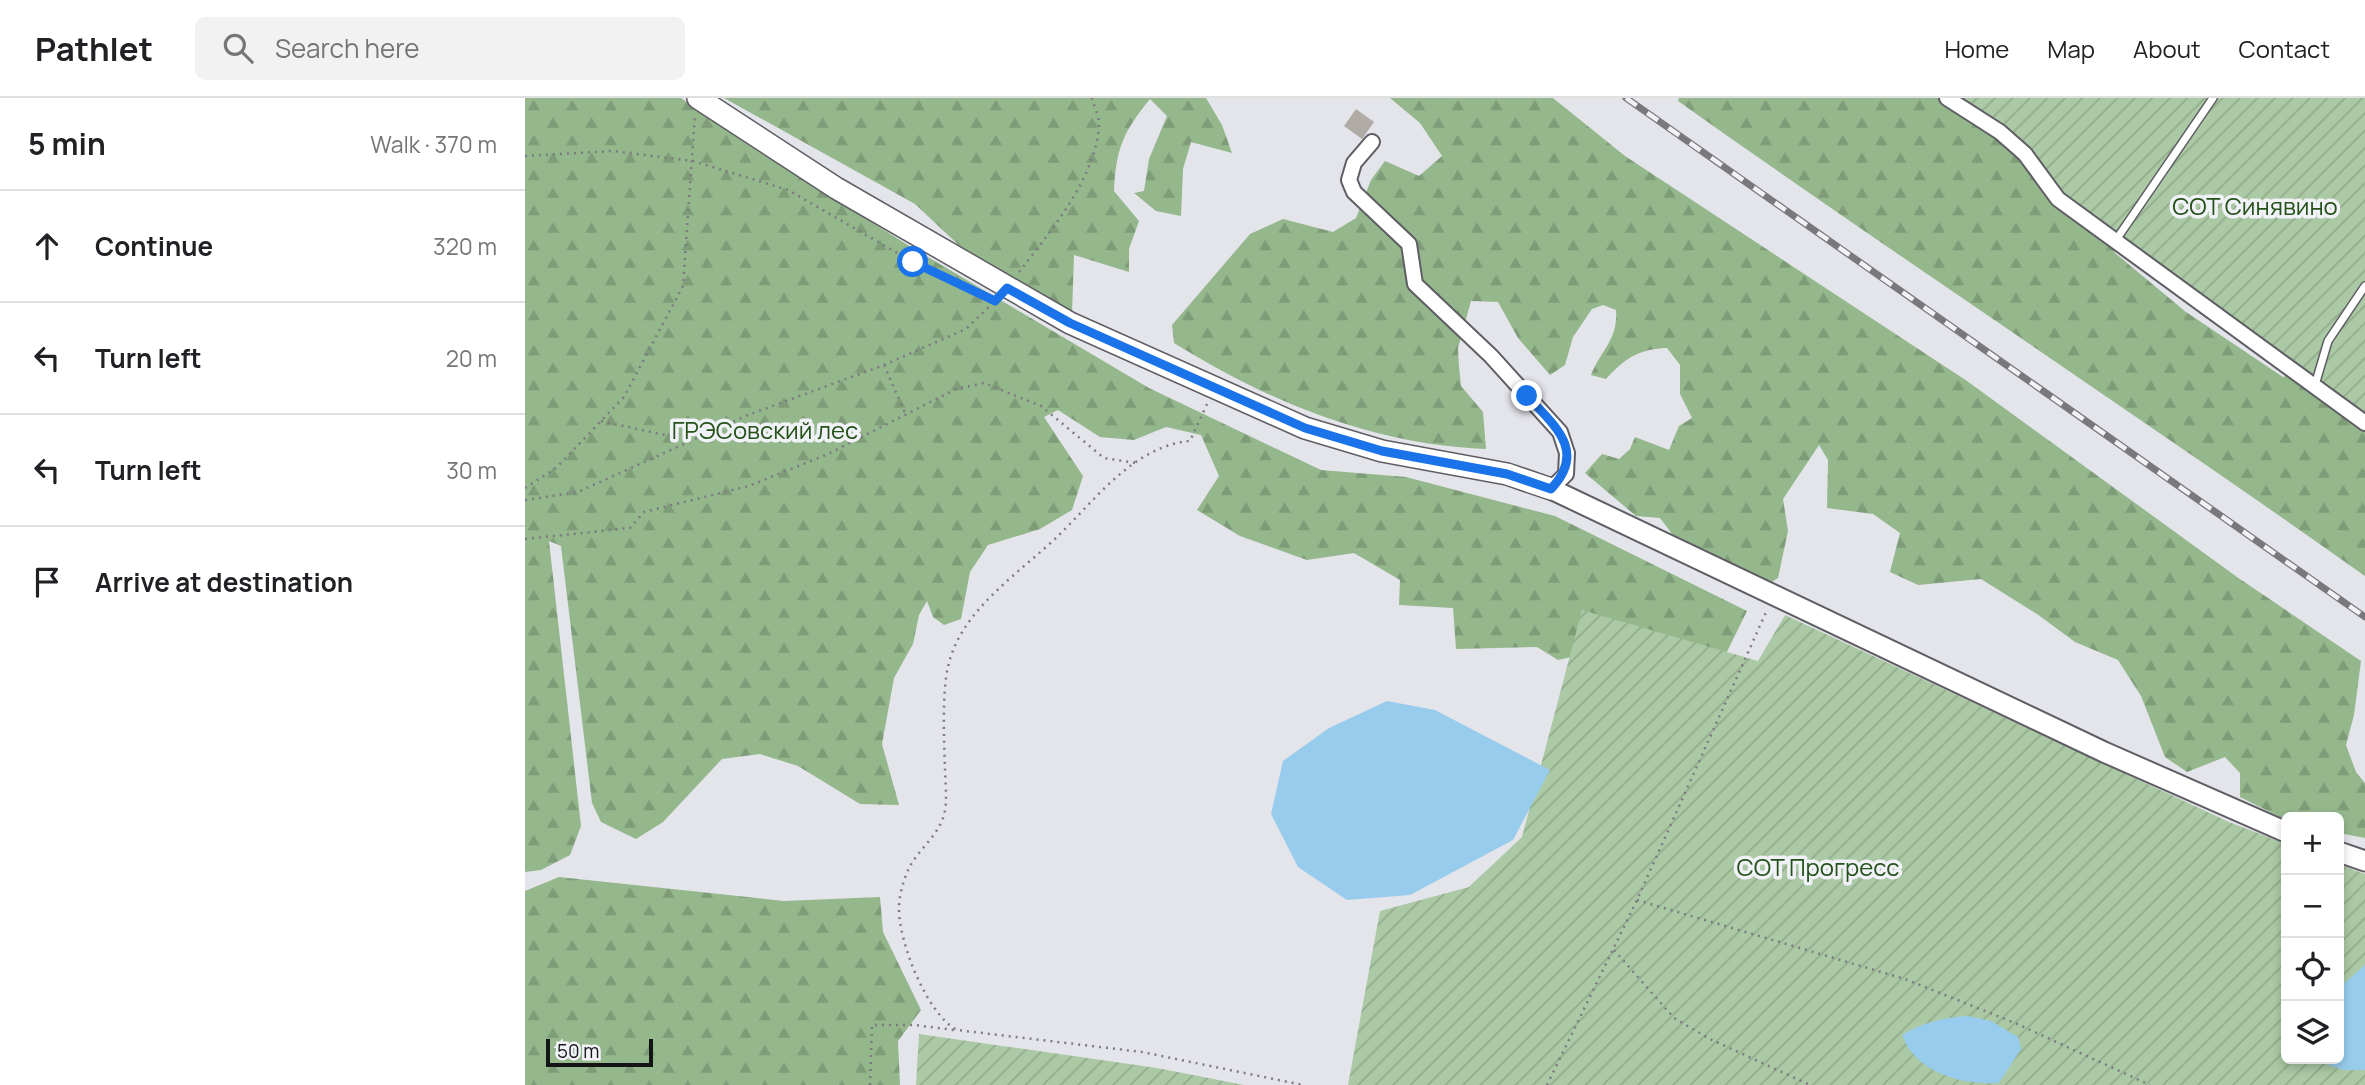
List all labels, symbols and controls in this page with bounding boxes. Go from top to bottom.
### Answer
search box [195,17,685,80]
text: Pathlet [35,26,153,71]
icon: search [219,29,257,67]
text: Search here [275,30,420,66]
text: Home [1944,32,2009,65]
text: Map [2047,32,2095,65]
text: About [2133,32,2201,65]
text: Contact [2239,32,2330,65]
text: 5 min [28,123,106,164]
text: Walk · 370 m [370,128,497,160]
park label: СОТ Синявино [2172,189,2338,222]
icon: ahead [28,227,66,265]
text: Continue [95,228,213,264]
text: 320 m [433,230,497,262]
route start [897,246,928,277]
icon: left [28,339,66,377]
text: Turn left [95,340,202,376]
text: 20 m [446,342,497,374]
route end [1511,380,1542,411]
park label: ГРЭСовский лес [672,413,858,446]
icon: left [28,451,66,489]
text: Turn left [95,452,202,488]
text: 30 m [446,454,497,486]
icon: arrive [28,563,66,601]
text: Arrive at destination [95,564,353,600]
map controls [2281,812,2344,1064]
button: + [2281,812,2344,875]
park label: СОТ Прогресс [1736,850,1900,883]
button: − [2281,875,2344,938]
button: locate [2281,938,2344,1001]
button: layers [2281,1001,2344,1064]
scale bar [546,1036,653,1068]
text: 50 m [557,1038,599,1064]

